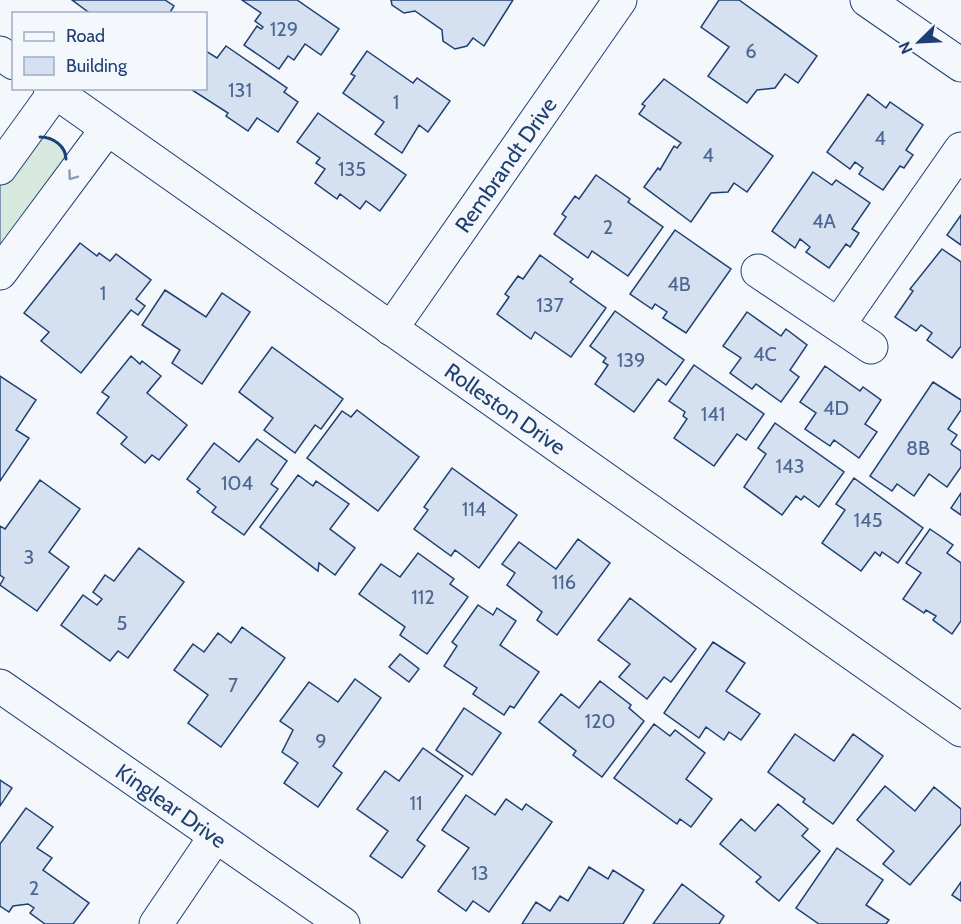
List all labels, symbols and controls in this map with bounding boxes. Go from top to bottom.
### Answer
legend [12,12,207,90]
north arrow [889,12,949,72]
house number: 129 [270,17,298,41]
text: Road [66,25,105,47]
house number: 6 [745,39,757,63]
text: N [895,39,917,57]
text: Building [66,55,128,77]
house number: 131 [228,78,252,102]
house number: 1 [393,90,399,114]
street label: Rembrandt Drive [449,92,563,238]
house number: 4 [874,126,886,150]
house number: 4 [702,143,714,167]
house number: 135 [338,157,366,181]
one-way arrow [68,169,79,180]
house number: 4A [812,209,837,233]
house number: 2 [603,215,613,239]
house number: 4B [667,272,691,296]
house number: 1 [100,281,106,305]
house number: 137 [536,293,564,317]
house number: 4C [753,342,777,366]
house number: 139 [617,348,645,372]
street label: Rolleston Drive [439,357,571,461]
house number: 4D [823,396,849,420]
house number: 141 [701,402,725,426]
house number: 8B [906,436,930,460]
house number: 143 [776,454,804,478]
house number: 104 [221,471,253,495]
house number: 114 [462,497,487,521]
house number: 145 [854,508,882,532]
house number: 3 [24,545,34,569]
house number: 116 [552,570,576,594]
house number: 112 [411,585,435,609]
house number: 5 [117,611,127,635]
house number: 7 [228,673,238,697]
house number: 120 [585,709,615,733]
house number: 9 [315,729,327,753]
street label: Kinglear Drive [110,758,232,854]
house number: 11 [409,791,423,815]
house number: 13 [471,861,489,885]
house number: 2 [29,876,39,900]

